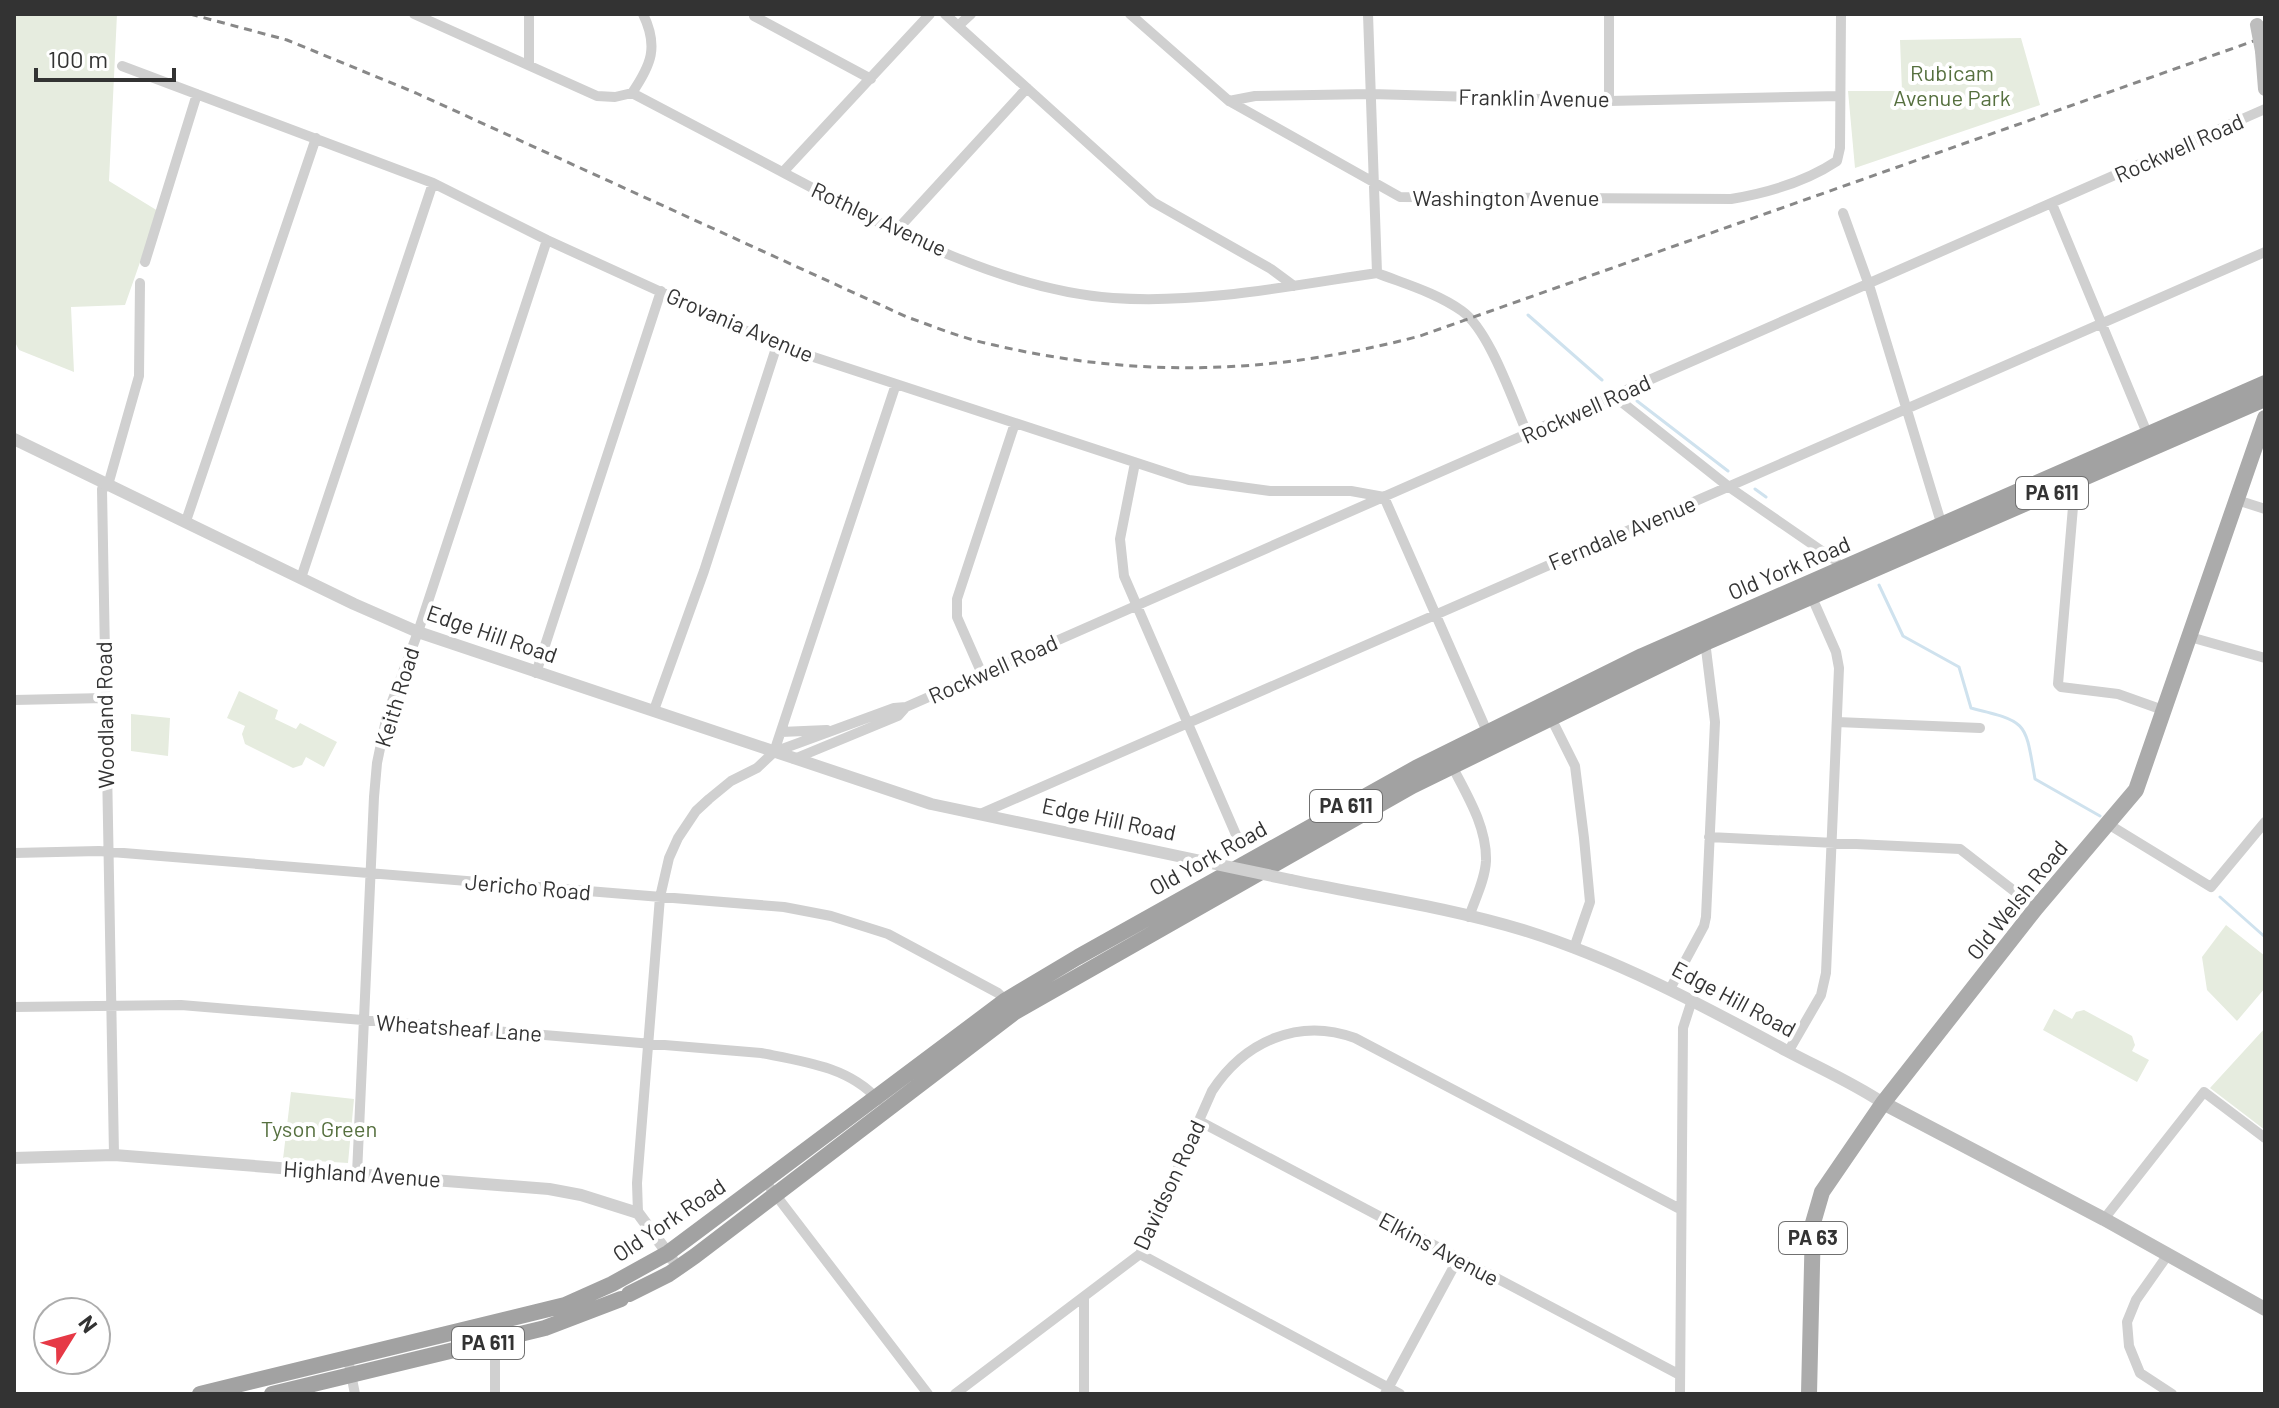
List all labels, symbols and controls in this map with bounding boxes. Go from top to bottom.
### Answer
scale bar [36,32,174,82]
text: 100 m [48,44,108,73]
park label: Rubicam Avenue Park [1893,59,2011,110]
street label: Franklin Avenue [1458,83,1610,111]
street label: Rockwell Road [2110,107,2247,187]
street label: Rothley Avenue [808,175,951,261]
street label: Washington Avenue [1412,184,1600,210]
street label: Grovania Avenue [663,281,818,367]
street label: Rockwell Road [1517,368,1654,448]
road number: PA 611 [2016,477,2088,509]
street label: Ferndale Avenue [1544,489,1699,575]
street label: Old York Road [1724,530,1854,605]
street label: Edge Hill Road [424,599,561,668]
street label: Rockwell Road [924,628,1061,708]
street label: Woodland Road [90,641,118,789]
street label: Keith Road [369,643,424,750]
road number: PA 611 [1310,790,1382,822]
street label: Edge Hill Road [1040,791,1179,845]
street label: Old York Road [1144,814,1271,900]
street label: Old Welsh Road [1960,835,2072,964]
street label: Jericho Road [464,868,592,904]
street label: Edge Hill Road [1668,955,1801,1042]
street label: Wheatsheaf Lane [375,1008,543,1046]
park label: Tyson Green [261,1115,377,1141]
street label: Davidson Road [1127,1116,1209,1254]
street label: Highland Avenue [282,1155,442,1191]
street label: Old York Road [607,1172,730,1266]
street label: Elkins Avenue [1375,1206,1504,1291]
road number: PA 63 [1779,1222,1847,1254]
north arrow [32,1296,112,1376]
text: N [74,1310,104,1337]
road number: PA 611 [452,1327,524,1359]

